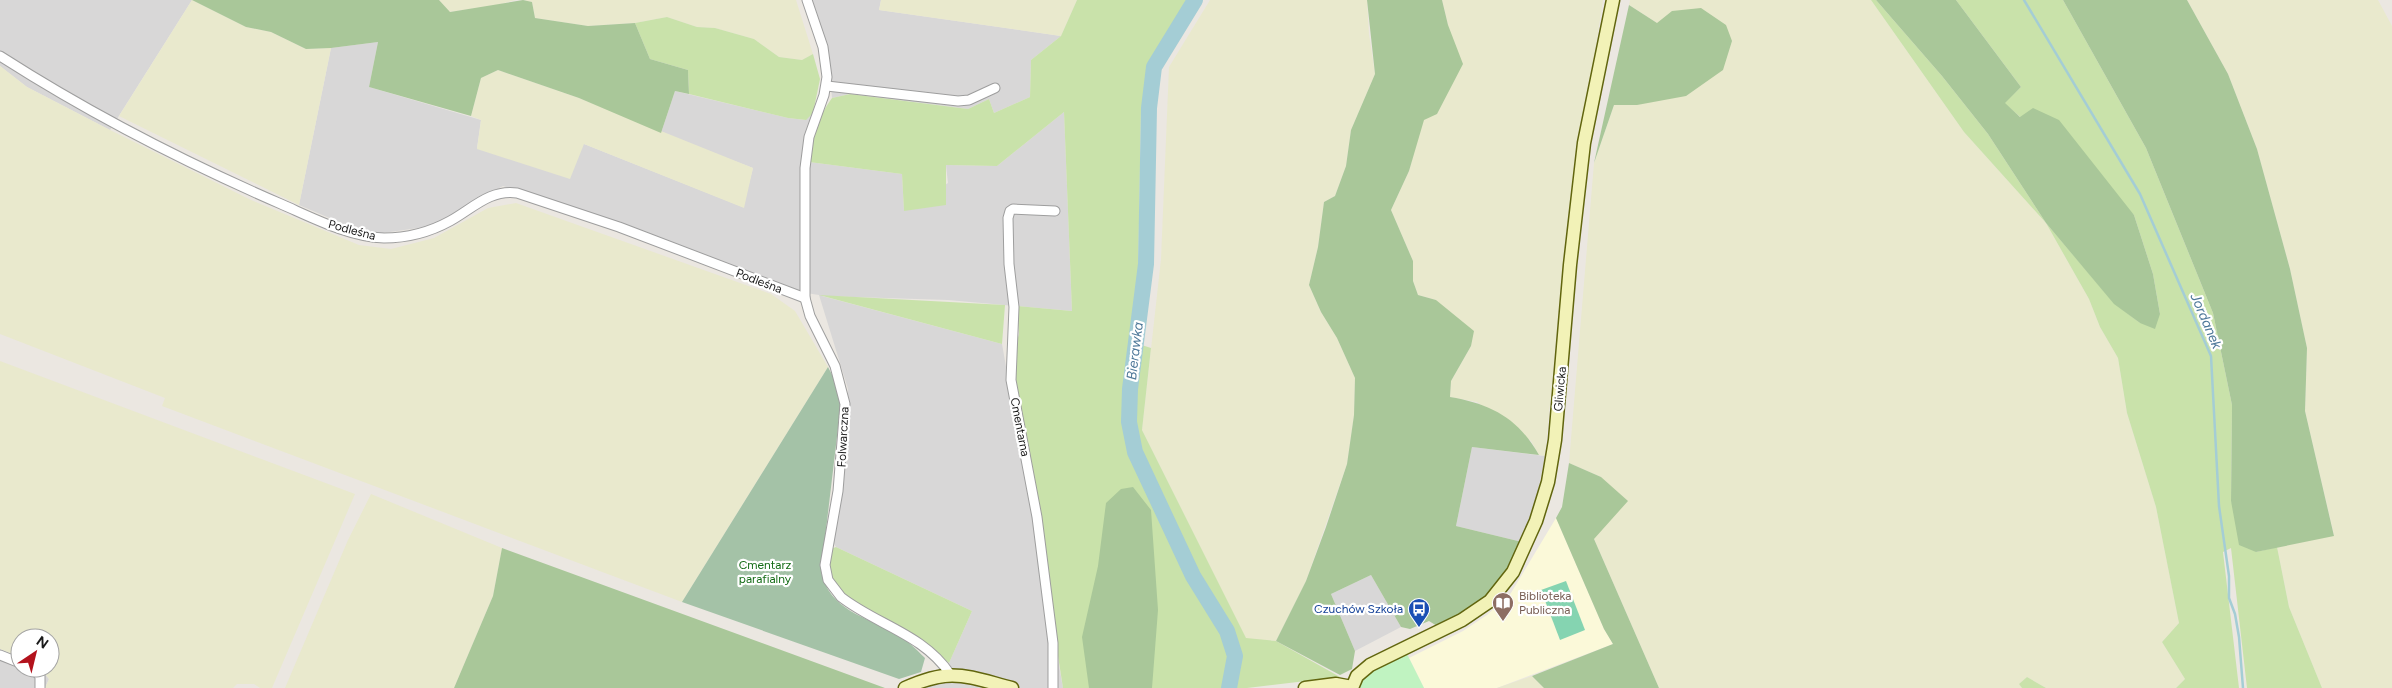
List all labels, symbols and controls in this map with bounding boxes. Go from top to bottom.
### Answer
street label: Podleśna [327,217,377,243]
street label: Podleśna [734,266,784,296]
water label: Jordanek [2186,290,2226,352]
water label: Bierawka [1123,321,1147,381]
street label: Gliwicka [1551,366,1569,412]
street label: Cmentarna [1007,396,1033,458]
street label: Folwarczna [834,406,852,468]
park label: Cmentarz parafialny [739,558,792,586]
place label: Biblioteka Publiczna [1519,589,1571,617]
library icon: Biblioteka Publiczna [1491,591,1515,622]
bus stop icon: Czuchów Szkoła [1407,597,1431,628]
place label: Czuchów Szkoła [1314,602,1403,616]
north arrow [10,628,60,678]
text: N [33,633,51,653]

